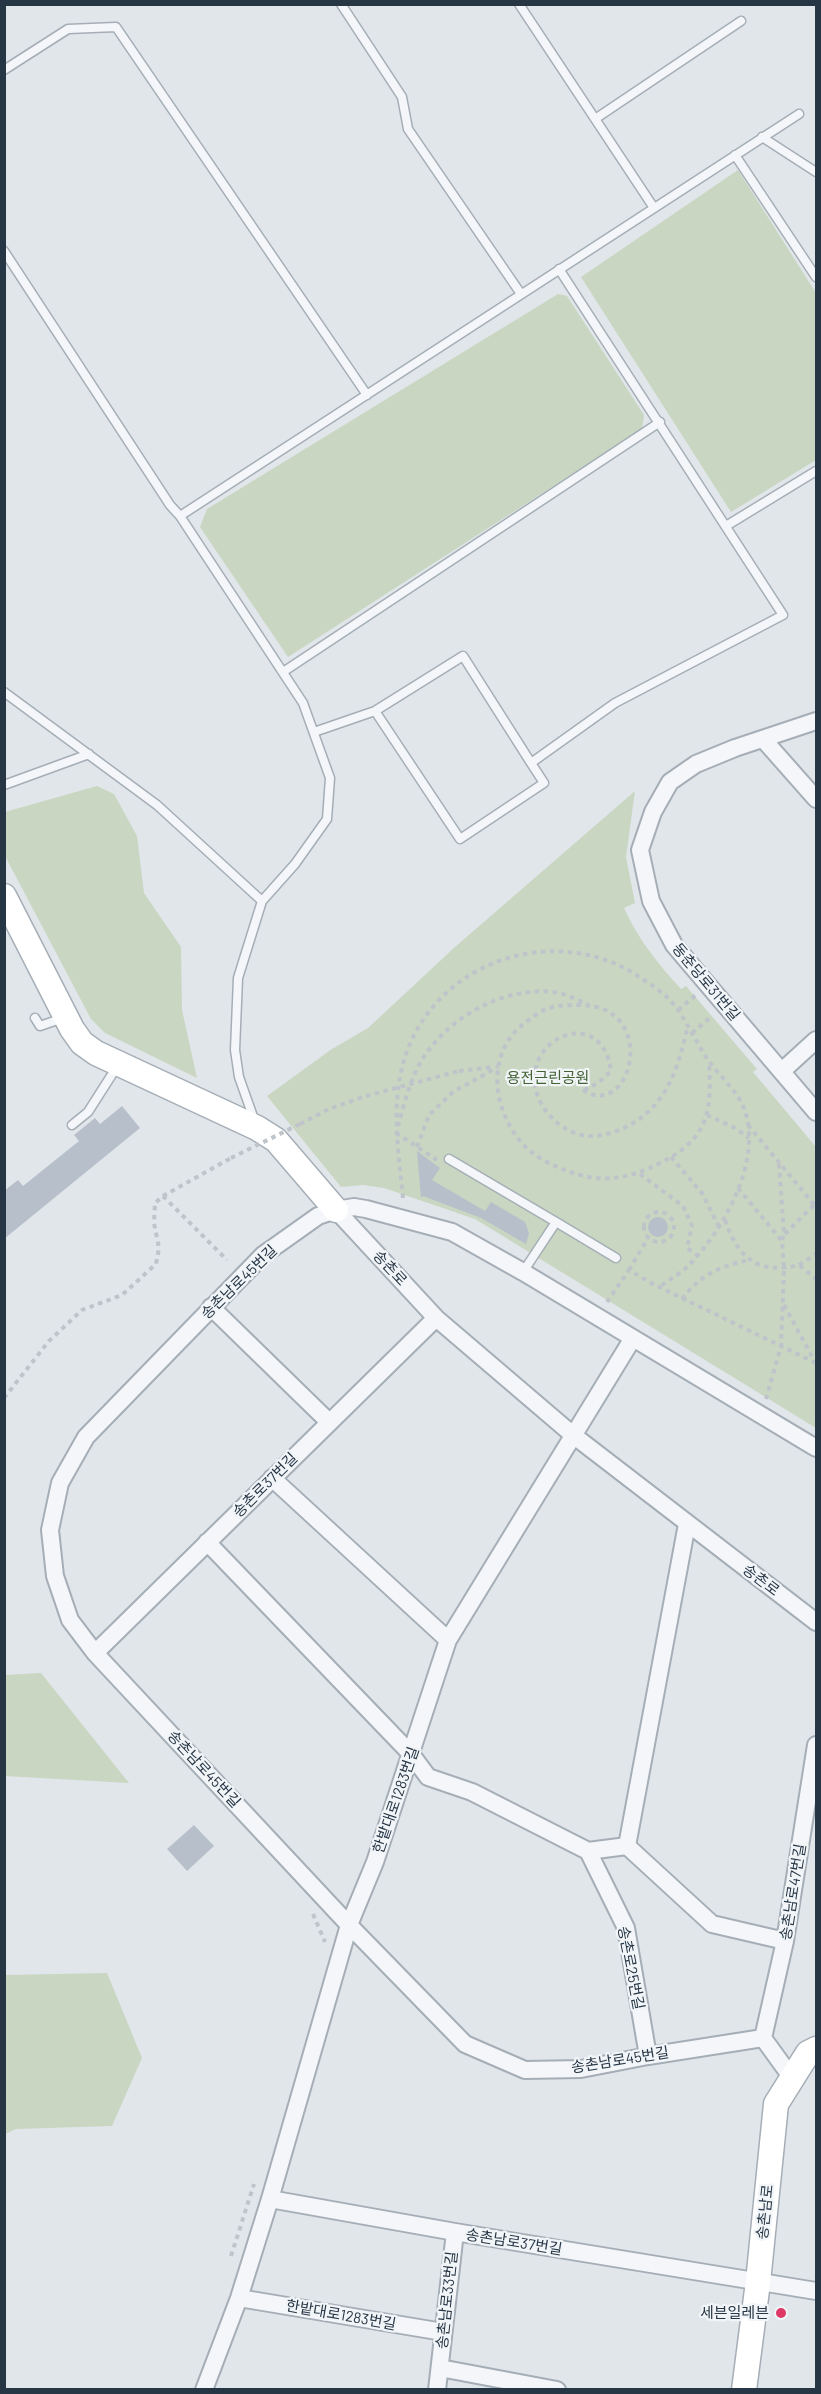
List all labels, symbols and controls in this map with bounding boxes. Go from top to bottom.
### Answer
street label: 동춘당로31번길 [668,940,744,1024]
park label: 용전근린공원 [507,1069,589,1087]
street label: 송촌남로45번길 [197,1241,281,1323]
street label: 송촌로 [369,1247,411,1289]
street label: 송촌로37번길 [229,1449,301,1521]
street label: 송촌로 [739,1560,783,1600]
street label: 송촌남로45번길 [164,1727,244,1811]
street label: 한밭대로1283번길 [369,1744,423,1856]
street label: 송촌남로47번길 [776,1842,810,1942]
street label: 송촌로25번길 [614,1925,648,2011]
street label: 송촌남로45번길 [570,2043,670,2077]
street label: 송촌남로 [753,2184,777,2240]
street label: 송촌남로37번길 [464,2225,564,2259]
street label: 송촌남로33번길 [433,2250,461,2350]
street label: 한밭대로1283번길 [284,2296,398,2334]
place label: 세븐일레븐 [700,2304,769,2322]
marker: 세븐일레븐 [774,2306,788,2320]

